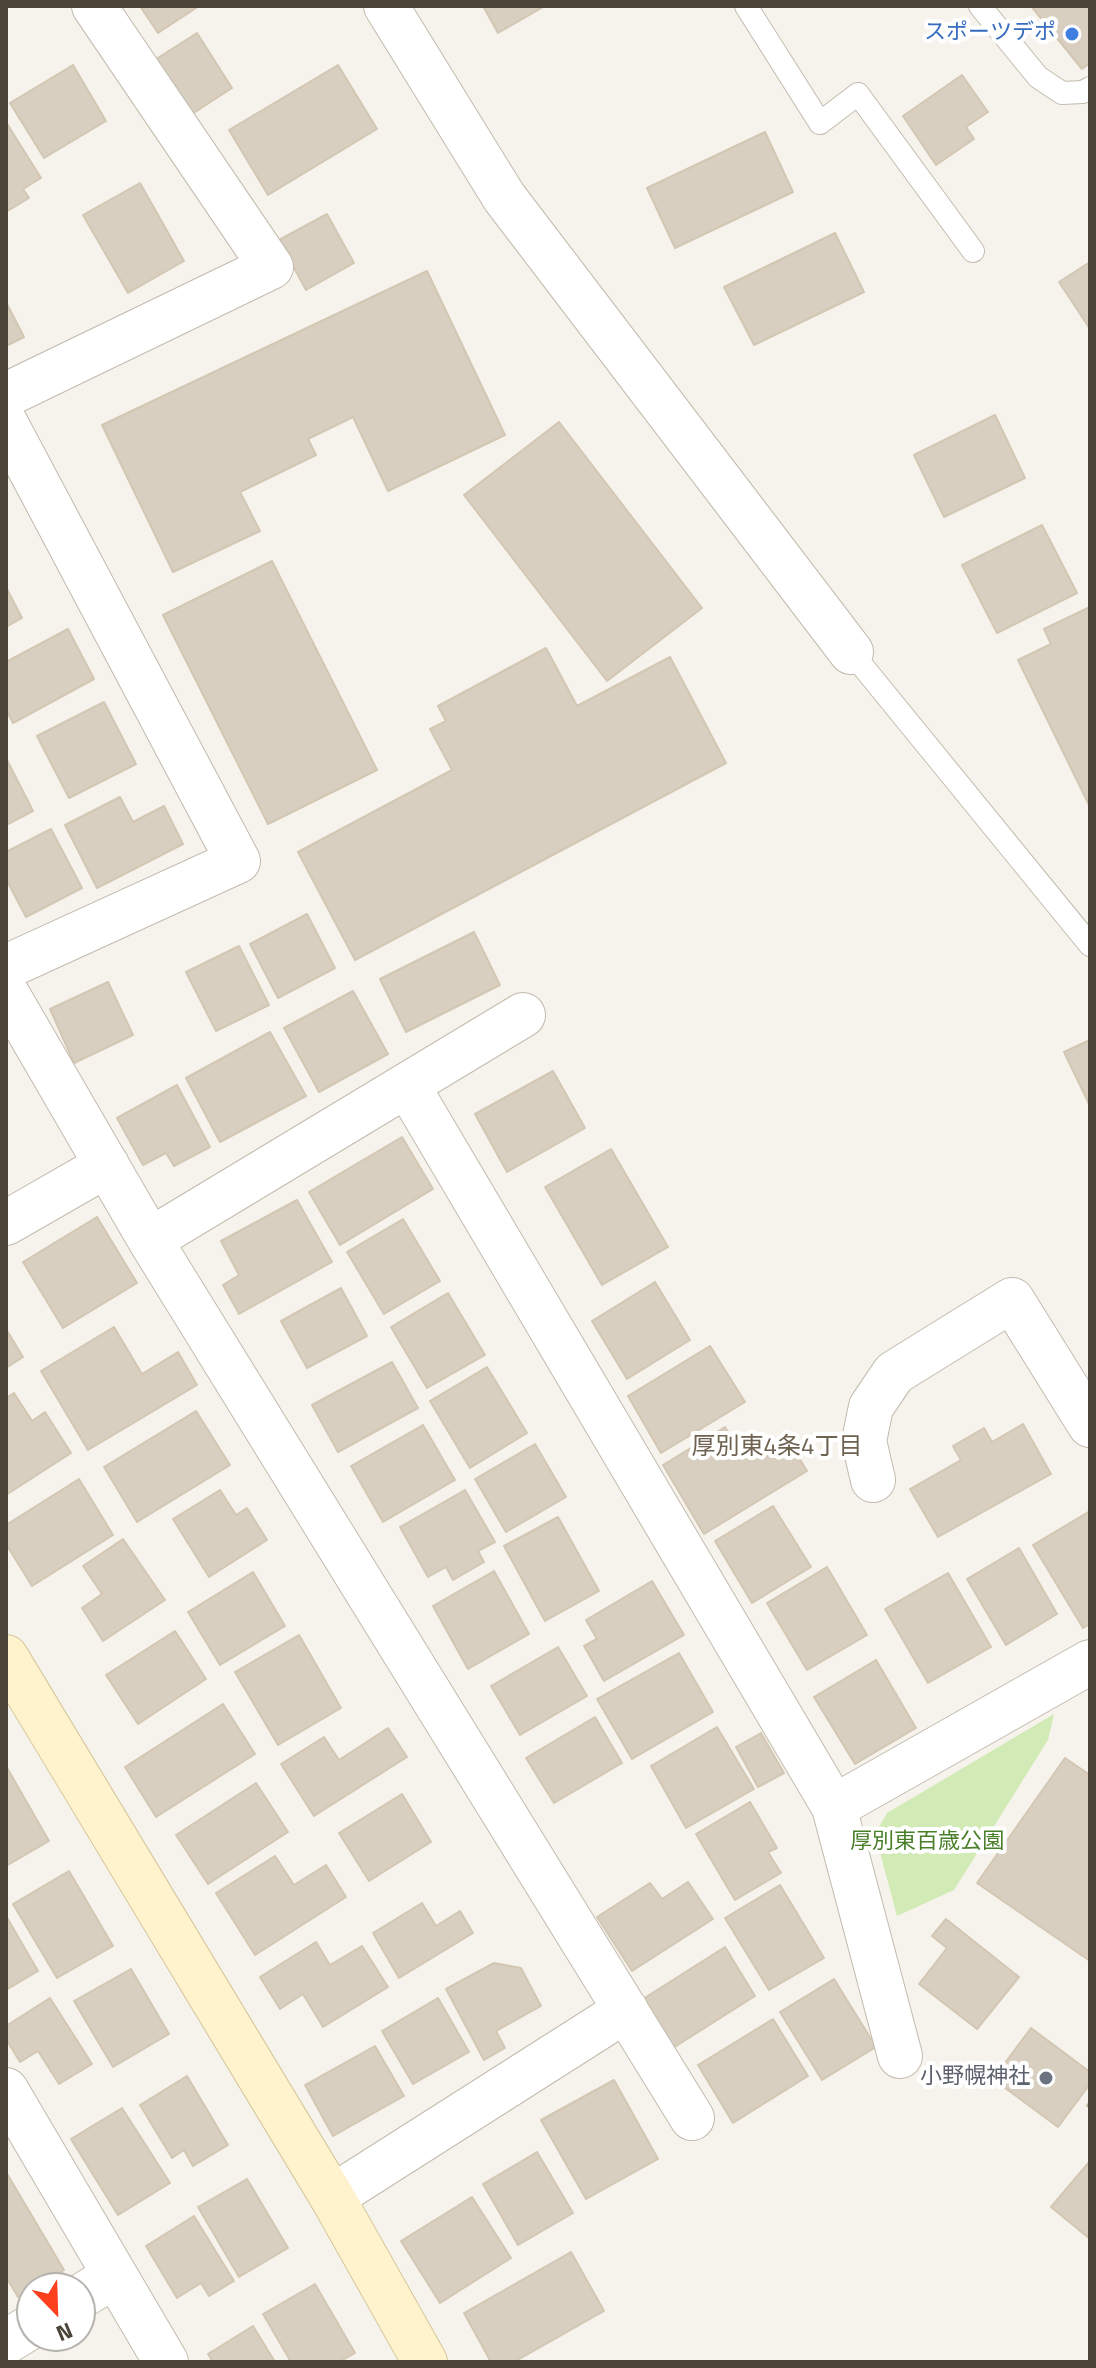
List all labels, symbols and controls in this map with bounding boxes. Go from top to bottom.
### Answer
place label: スポーツデポ [924,21,1056,47]
marker: スポーツデポ [1063,25,1081,43]
district label: 厚別東4条4丁目 [692,1434,862,1462]
park label: 厚別東百歳公園 [850,1830,1004,1856]
place label: 小野幌神社 [920,2065,1030,2091]
marker: 小野幌神社 [1037,2069,1055,2087]
north arrow [16,2272,96,2352]
text: N [51,2314,78,2351]

